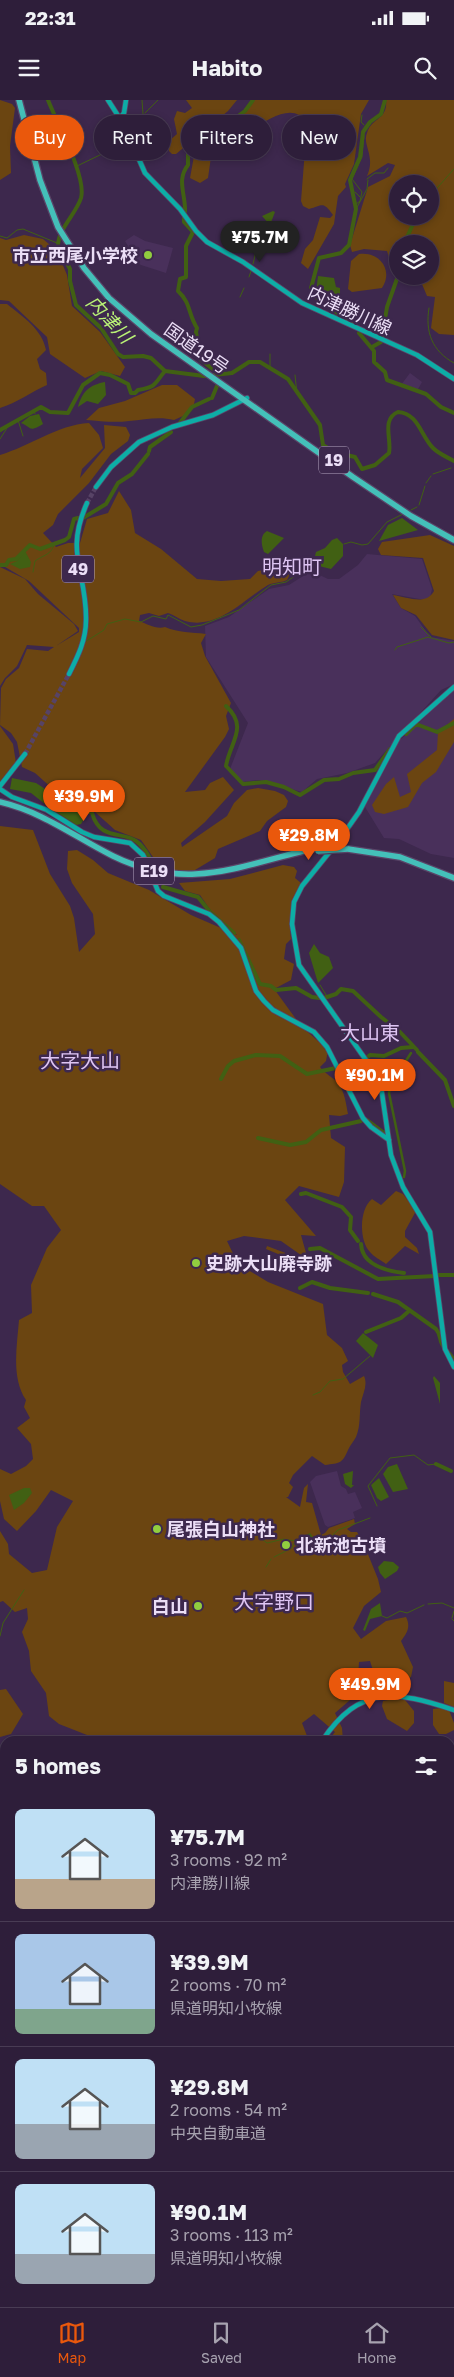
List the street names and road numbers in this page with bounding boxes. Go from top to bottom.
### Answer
street label: 内津勝川線 [305,281,395,339]
street label: 国道19号 [161,318,233,378]
road number: 19 [319,446,349,474]
road number: 49 [62,556,94,582]
road number: E19 [134,858,174,884]

